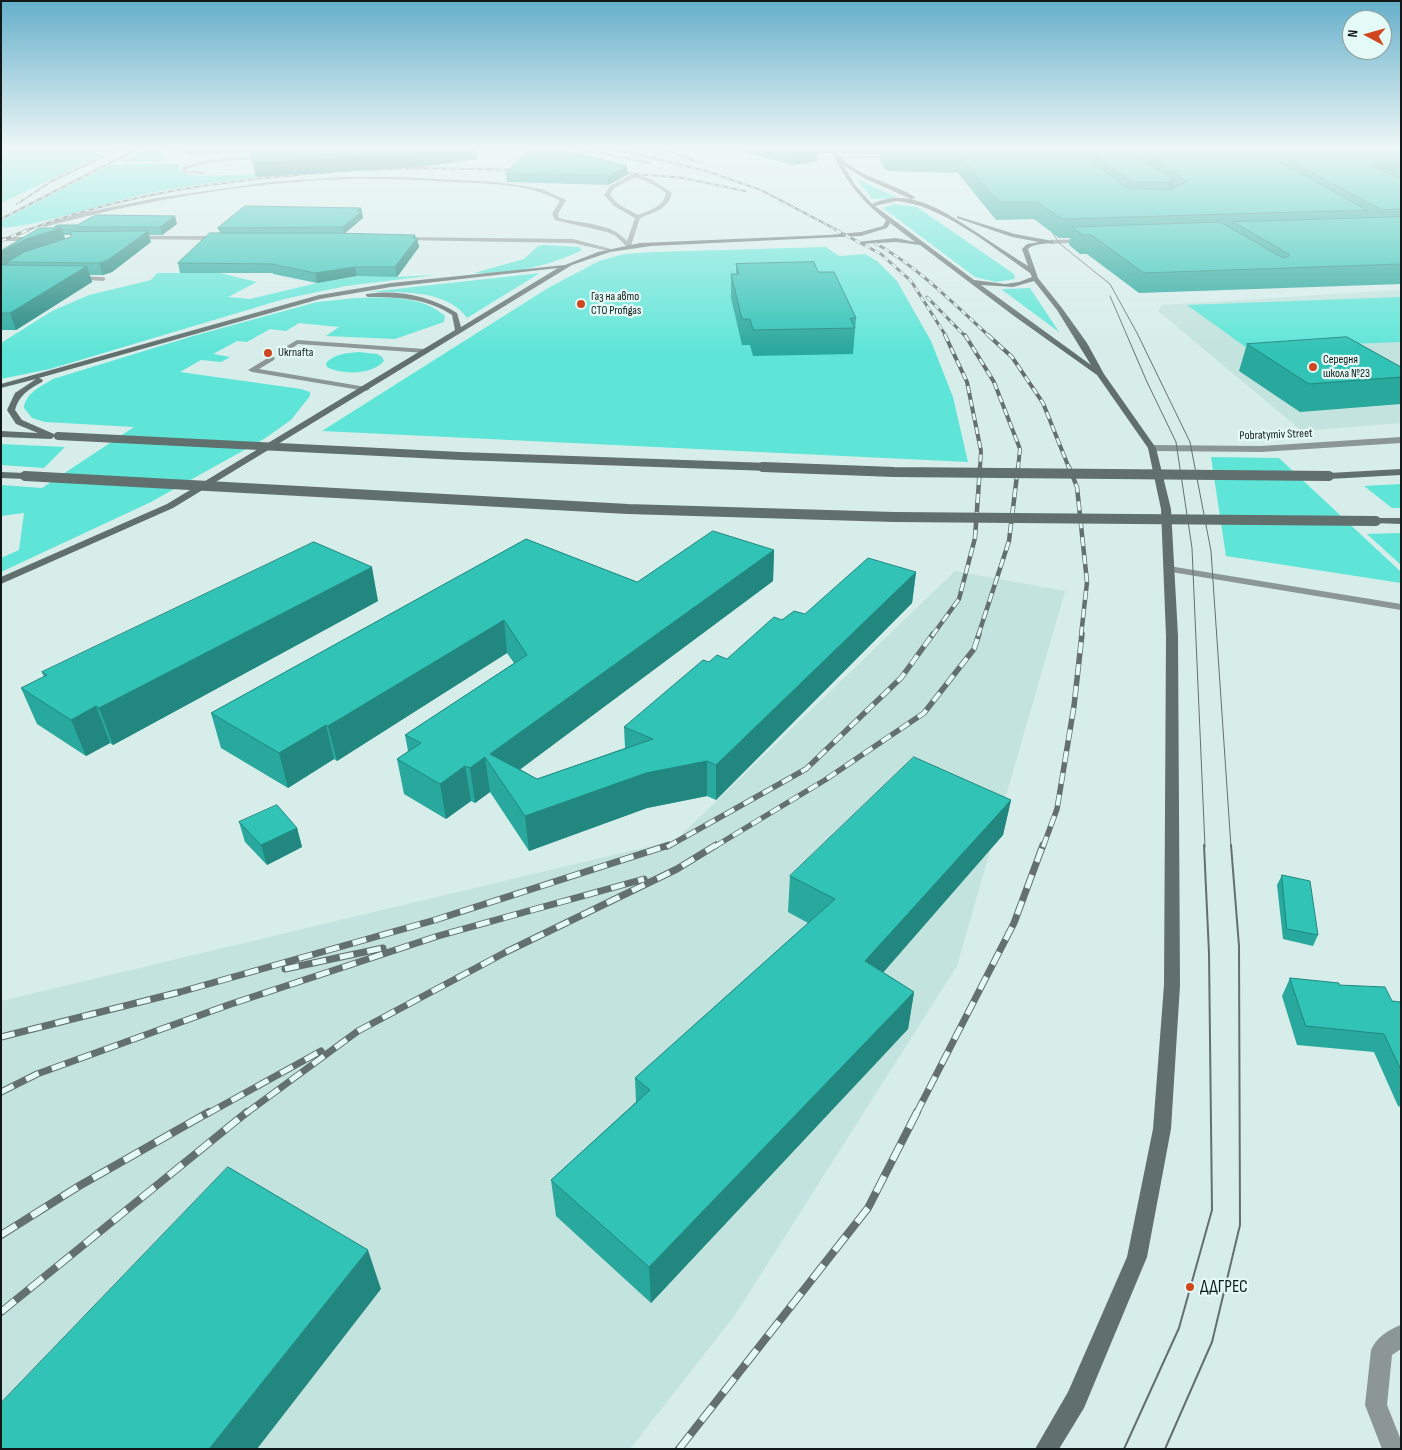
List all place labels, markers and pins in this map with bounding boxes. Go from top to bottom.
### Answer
place label: Газ на авто СТО Profigas [591,290,641,318]
marker: Газ на авто СТО Profigas [575,298,587,310]
place label: Ukrnafta [278,346,313,360]
marker: Ukrnafta [262,347,274,359]
place label: Середня школа №23 [1323,353,1370,381]
marker: Середня школа №23 [1307,361,1319,373]
place label: ДДГРЕС [1200,1276,1248,1298]
marker: ДДГРЕС [1184,1281,1196,1293]

